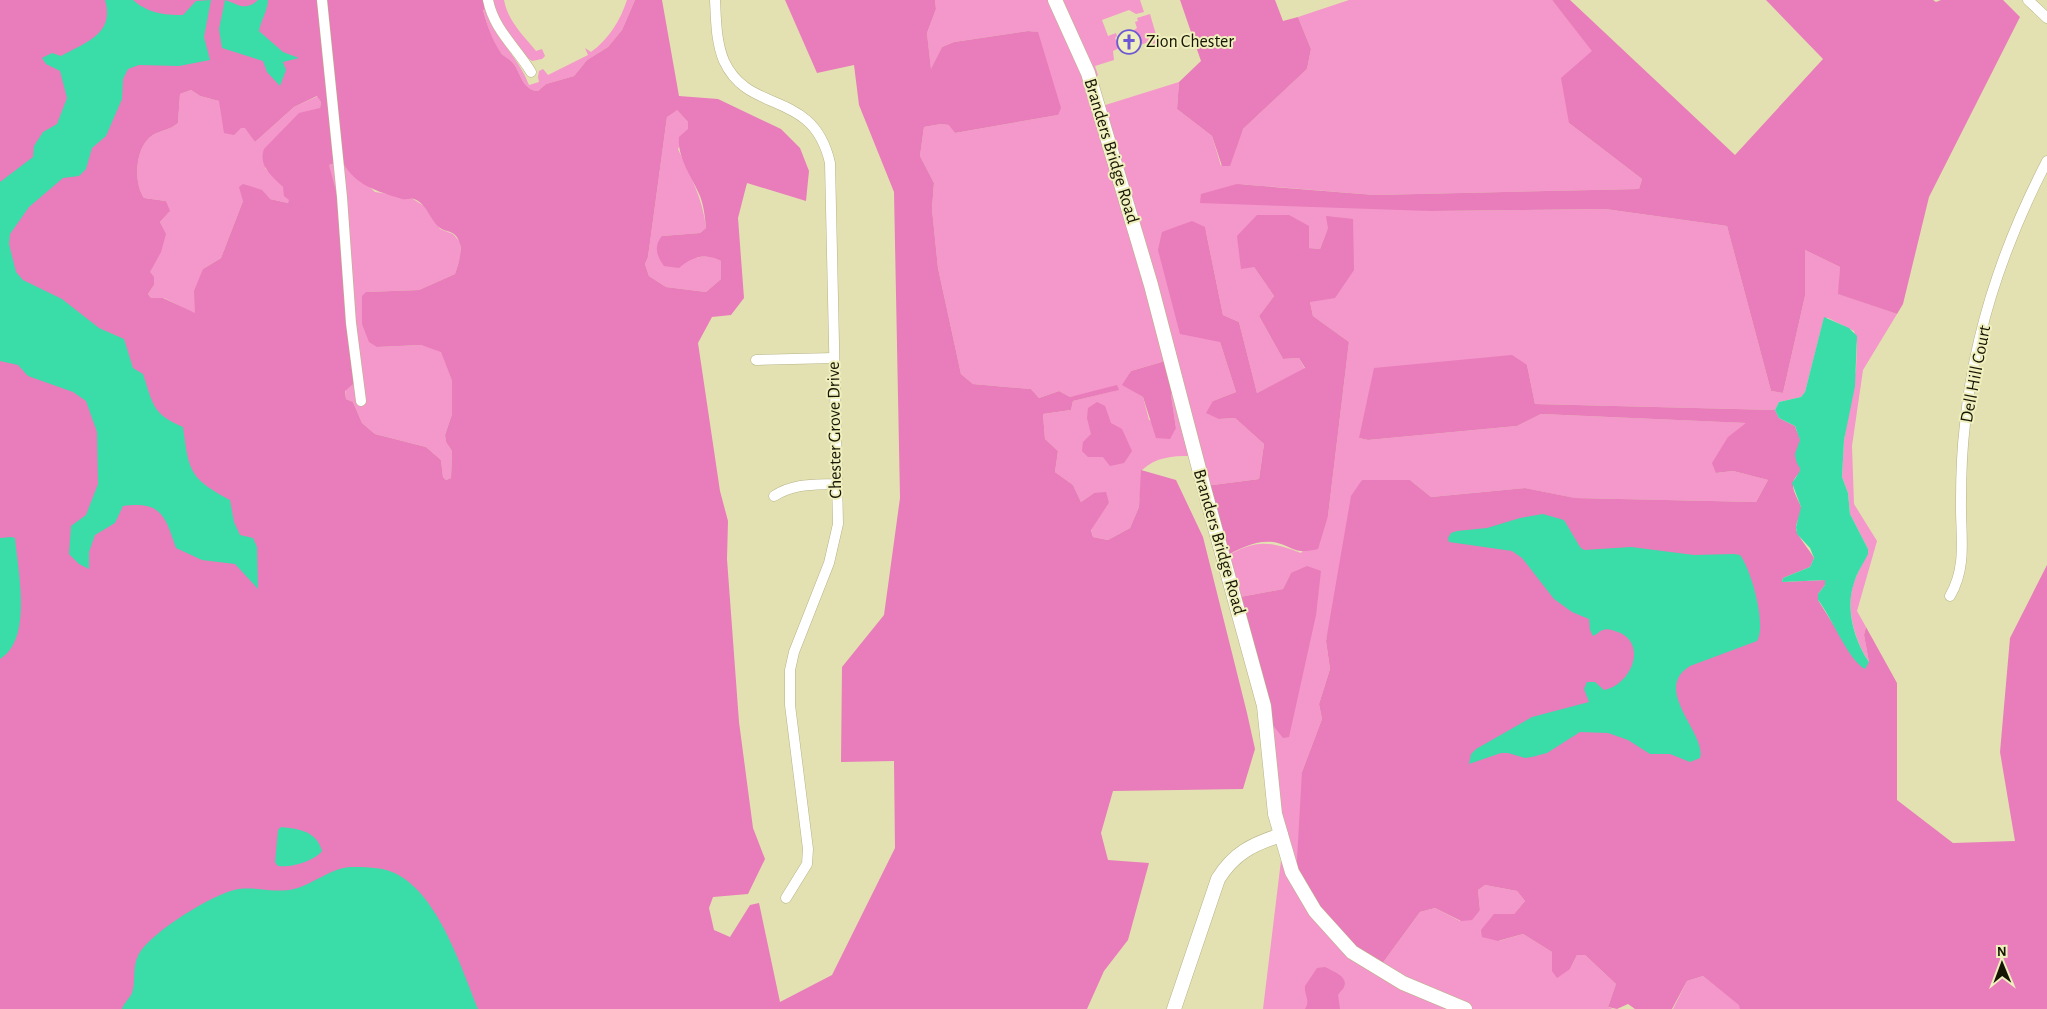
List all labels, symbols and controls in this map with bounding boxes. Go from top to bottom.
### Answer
church icon: Zion Chester [1116,29,1142,55]
place label: Zion Chester [1146,33,1234,51]
street label: Branders Bridge Road [1080,76,1142,226]
street label: Dell Hill Court [1958,324,1994,424]
street label: Chester Grove Drive [825,361,845,499]
street label: Branders Bridge Road [1190,467,1248,617]
north arrow [1977,939,2027,989]
text: N [1997,945,2007,959]

